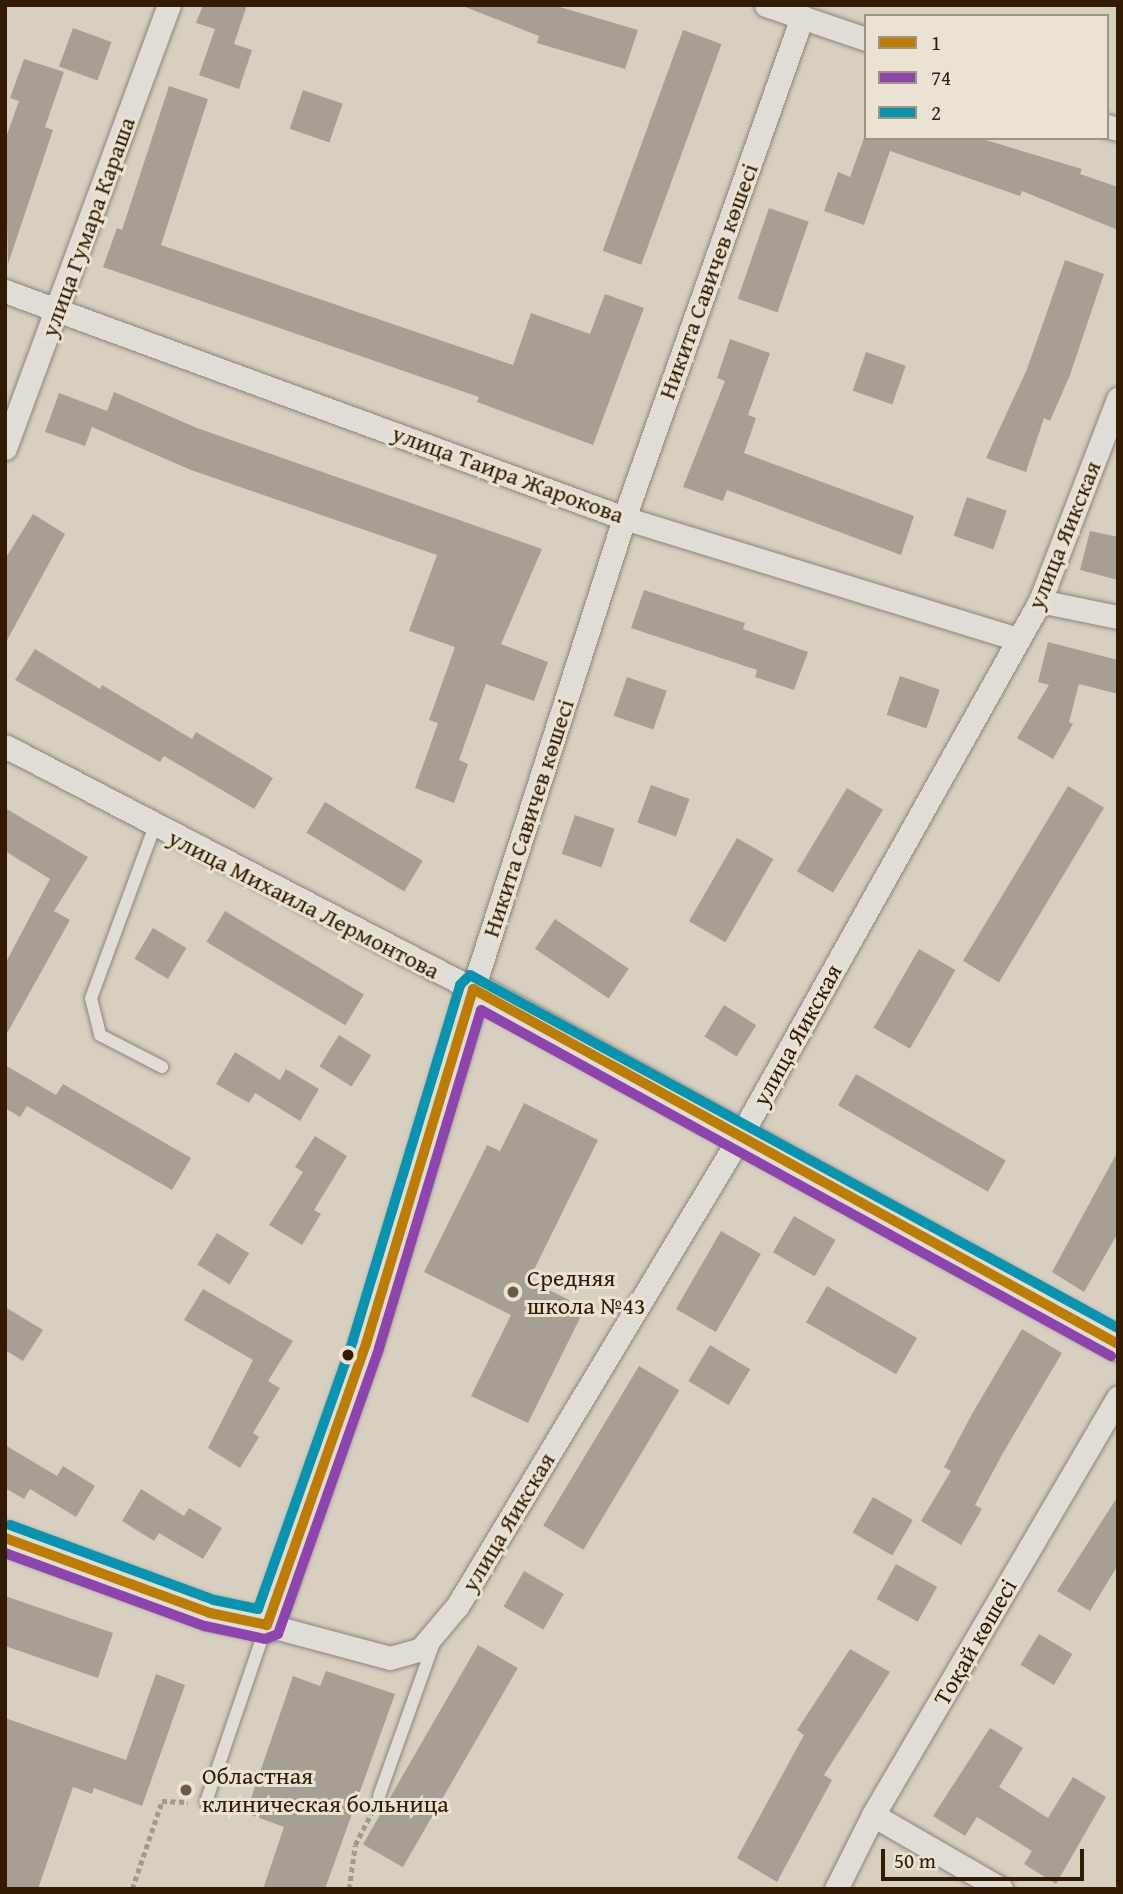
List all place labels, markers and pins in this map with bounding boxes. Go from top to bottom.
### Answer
place label: Средняя школа №43 [527,1264,646,1320]
marker: Средняя школа №43 [505,1284,521,1300]
unlabelled marker [341,1348,355,1362]
place label: Областная клиническая больница [202,1762,449,1818]
marker: Областная клиническая больница [176,1780,196,1800]

